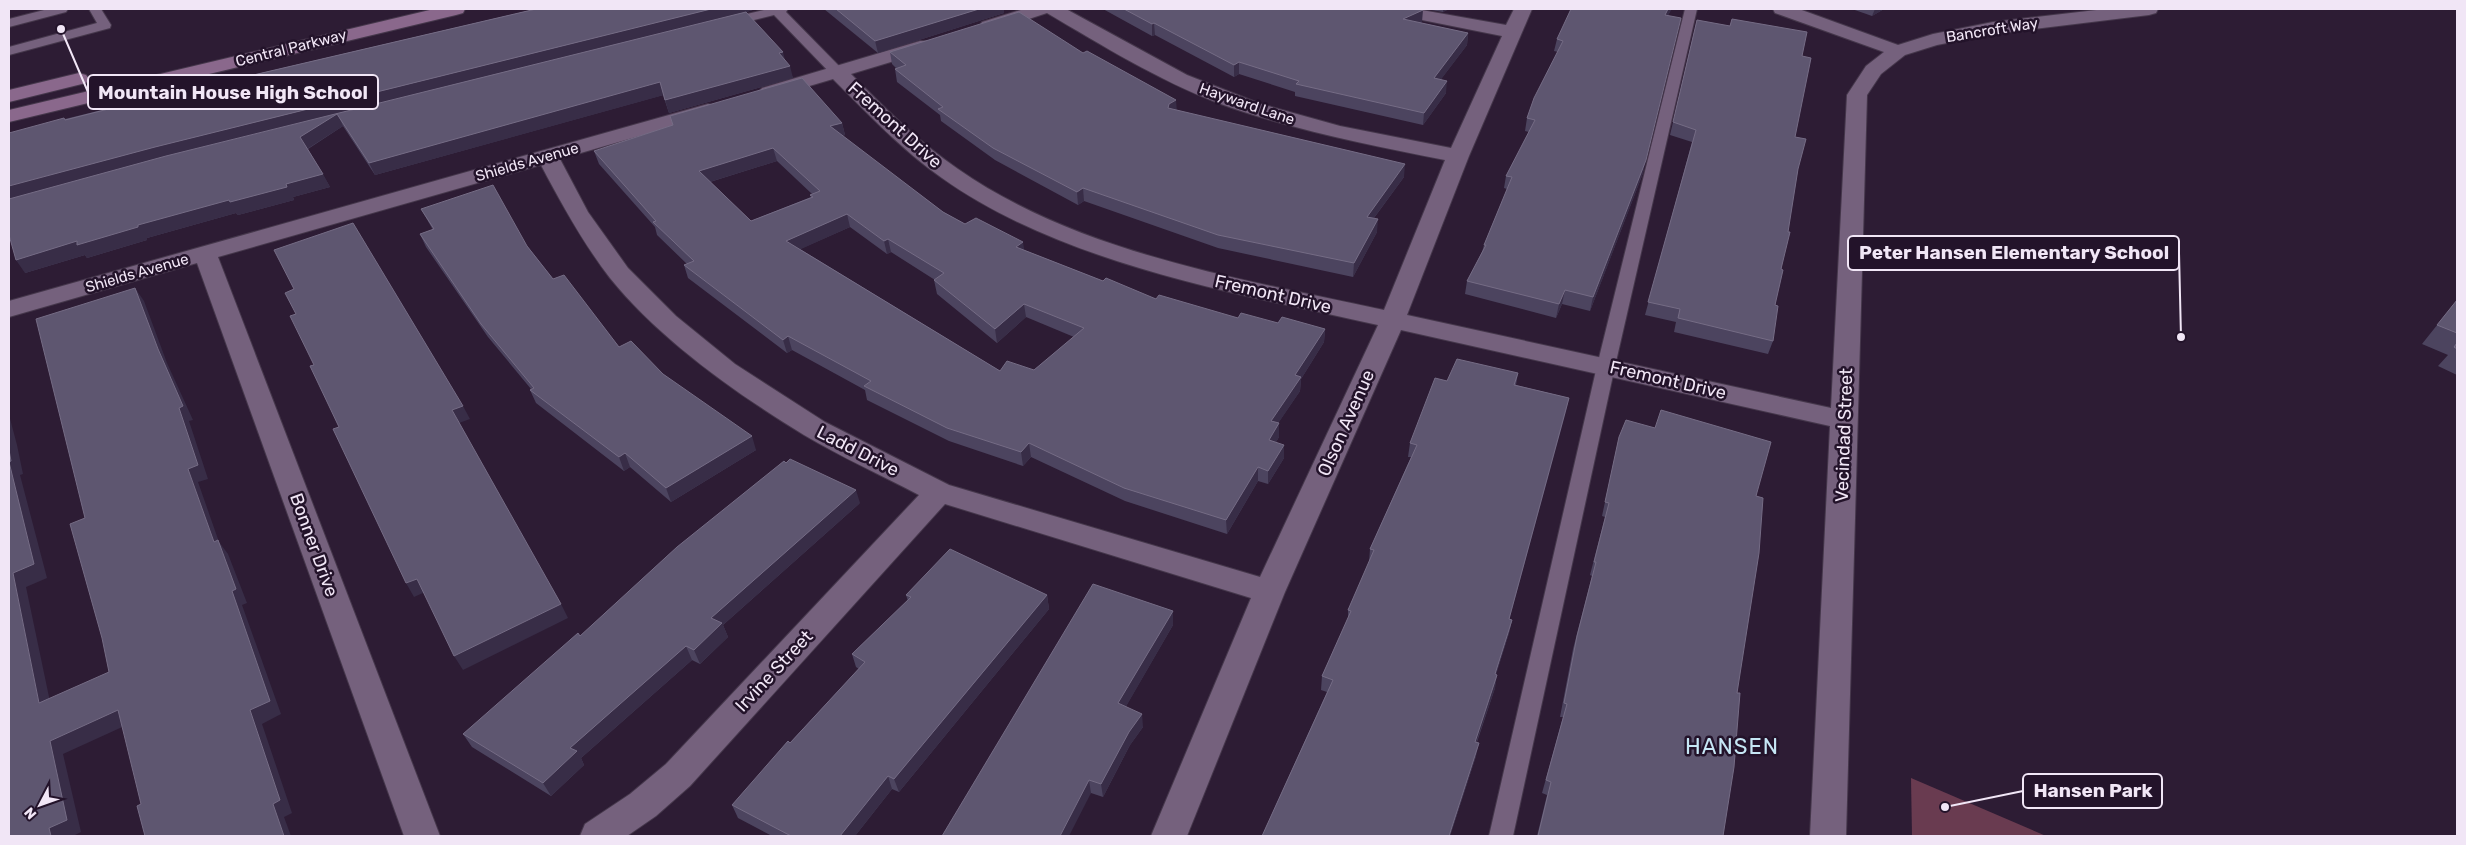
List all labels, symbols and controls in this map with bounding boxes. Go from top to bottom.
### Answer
street label: Bancroft Way [1945,14,2039,46]
street label: Central Parkway [234,26,348,70]
callout: Mountain House High School [88,75,378,109]
street label: Fremont Drive [843,77,947,173]
street label: Hayward Lane [1197,79,1297,129]
text: Mountain House High School [98,81,368,104]
street label: Shields Avenue [473,139,581,185]
callout: Peter Hansen Elementary School [1848,236,2179,270]
text: Peter Hansen Elementary School [1859,241,2169,264]
street label: Shields Avenue [83,250,191,296]
street label: Fremont Drive [1213,270,1333,318]
street label: Fremont Drive [1608,356,1728,404]
street label: Olson Avenue [1313,366,1379,480]
street label: Vecindad Street [1831,368,1857,502]
street label: Ladd Drive [813,421,903,481]
street label: Bonner Drive [285,490,343,600]
street label: Irvine Street [731,626,817,716]
district label: HANSEN [1685,733,1779,760]
callout: Hansen Park [2023,774,2162,808]
text: Hansen Park [2033,779,2153,802]
north arrow [15,780,65,830]
text: N [21,804,40,823]

